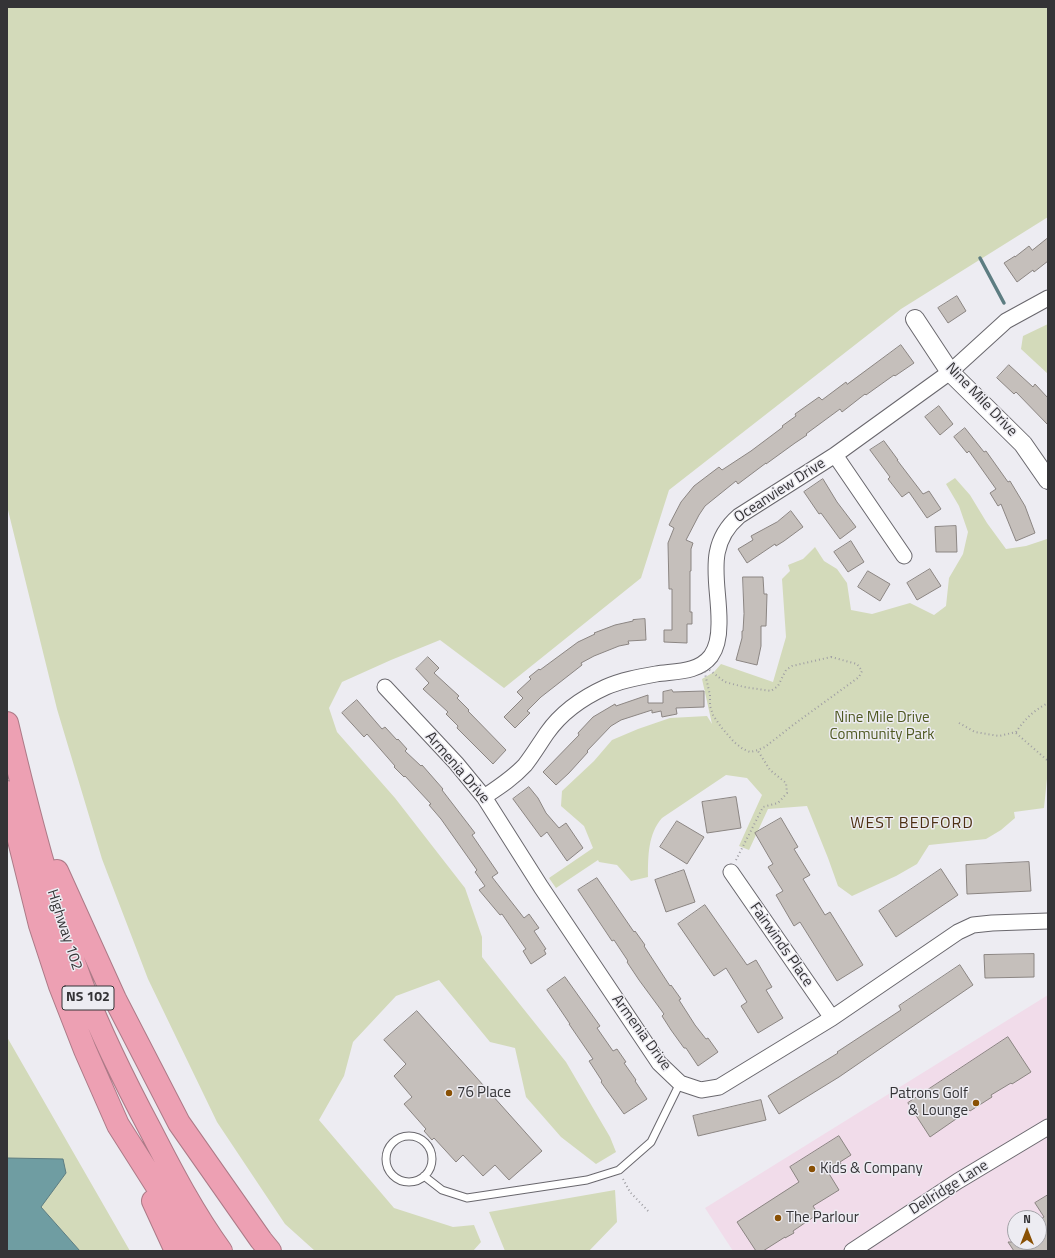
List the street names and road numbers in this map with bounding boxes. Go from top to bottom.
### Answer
street label: Nine Mile Drive [941,359,1021,441]
street label: Oceanview Drive [731,455,829,527]
street label: Armenia Drive [421,728,493,808]
street label: Highway 102 [43,887,85,973]
street label: Fairwinds Place [745,900,817,990]
road number: NS 102 [62,986,114,1010]
street label: Armenia Drive [608,992,674,1074]
street label: Dellridge Lane [906,1157,992,1219]

